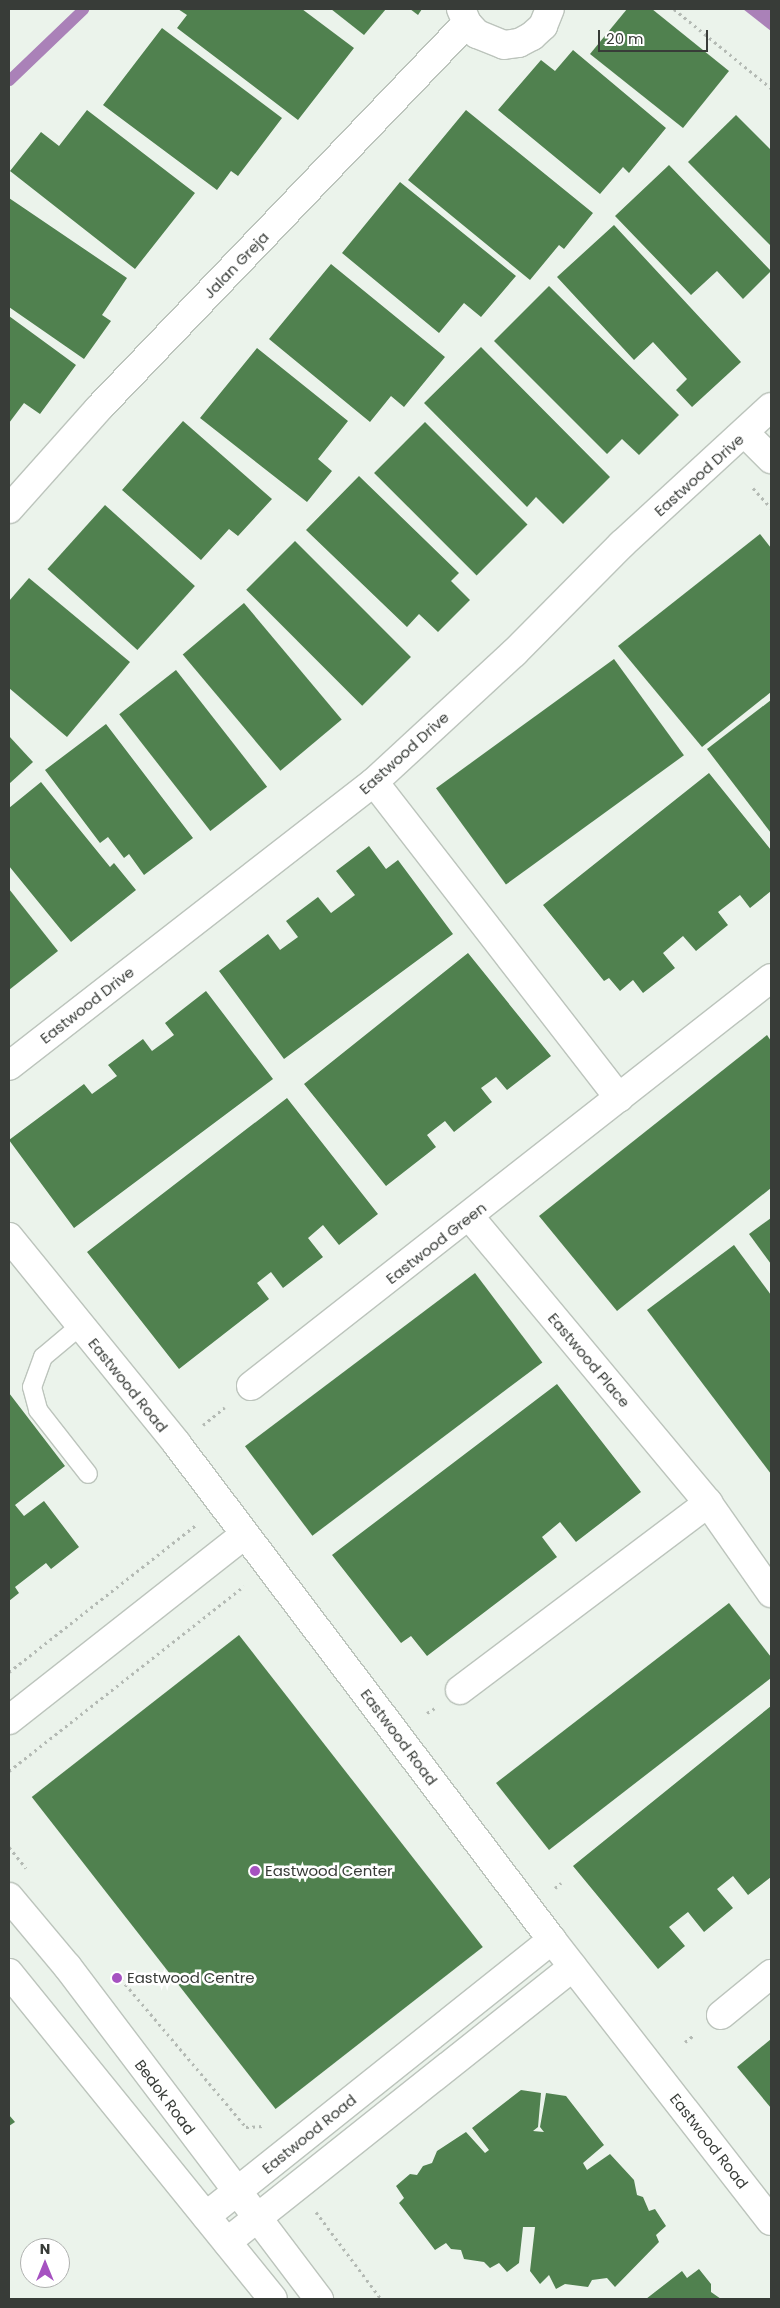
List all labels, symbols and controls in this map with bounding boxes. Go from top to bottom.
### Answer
scale bar [600,20,710,52]
text: 20 m [606,28,644,49]
street label: Jalan Greja [200,228,272,302]
street label: Eastwood Drive [650,430,748,520]
street label: Eastwood Drive [355,708,453,798]
street label: Eastwood Drive [36,963,138,1047]
street label: Eastwood Green [382,1198,490,1288]
street label: Eastwood Place [544,1309,634,1411]
street label: Eastwood Road [85,1334,171,1436]
street label: Eastwood Road [357,1685,441,1789]
place label: Eastwood Center [265,1862,393,1880]
marker: Eastwood Center [249,1865,261,1877]
place label: Eastwood Centre [127,1969,255,1987]
marker: Eastwood Centre [111,1972,123,1984]
street label: Bedok Road [131,2056,199,2138]
street label: Eastwood Road [666,2090,752,2192]
street label: Eastwood Road [258,2091,360,2177]
north arrow [20,2238,70,2288]
text: N [40,2239,50,2259]

